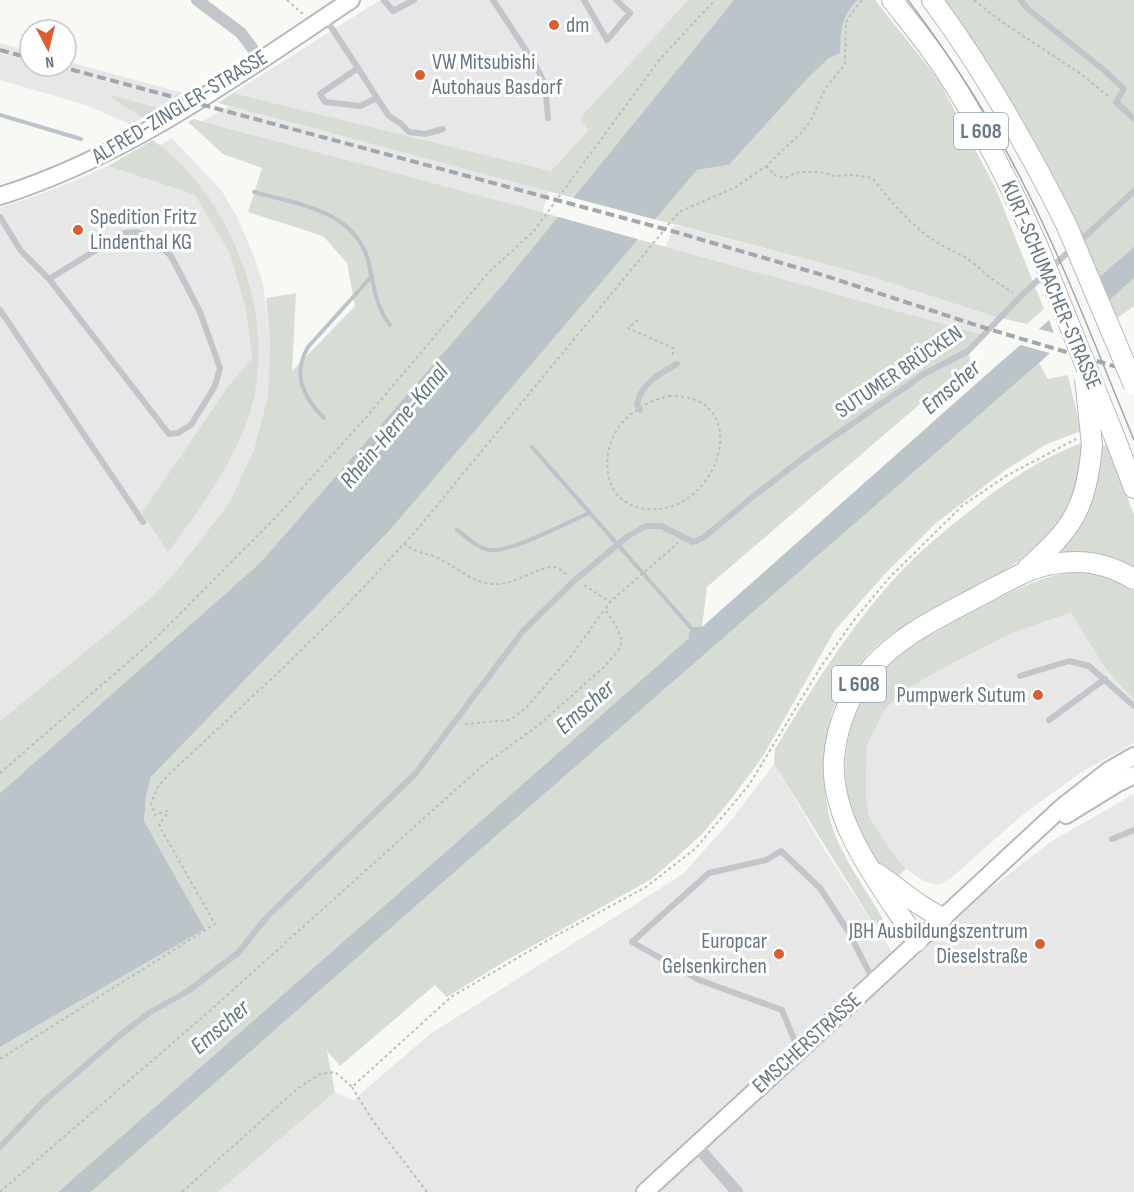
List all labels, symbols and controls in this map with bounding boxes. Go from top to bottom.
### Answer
place label: dm [566,12,589,39]
north arrow [18,18,78,78]
marker: dm [547,18,561,32]
street label: ALFRED-ZINGLER-STRASSE [86,44,273,171]
place label: VW Mitsubishi Autohaus Basdorf [431,49,563,101]
text: N [44,51,55,71]
marker: VW Mitsubishi Autohaus Basdorf [413,68,427,82]
road number: L 608 [954,113,1008,149]
street label: KURT-SCHUMACHER-STRASSE [995,176,1107,394]
place label: Spedition Fritz Lindenthal KG [90,204,197,256]
marker: Spedition Fritz Lindenthal KG [71,223,85,237]
street label: SUTUMER BRÜCKEN [830,320,968,424]
water label: Emscher [916,353,987,421]
water label: Rhein-Herne-Kanal [334,357,455,494]
road number: L 608 [832,666,886,702]
water label: Emscher [550,673,621,741]
place label: Pumpwerk Sutum [896,682,1026,709]
marker: Pumpwerk Sutum [1031,688,1045,702]
place label: JBH Ausbildungszentrum Dieselstraße [848,918,1028,970]
place label: Europcar Gelsenkirchen [662,928,767,980]
marker: JBH Ausbildungszentrum Dieselstraße [1033,937,1047,951]
marker: Europcar Gelsenkirchen [772,947,786,961]
street label: EMSCHERSTRASSE [747,987,867,1099]
water label: Emscher [185,993,256,1061]

